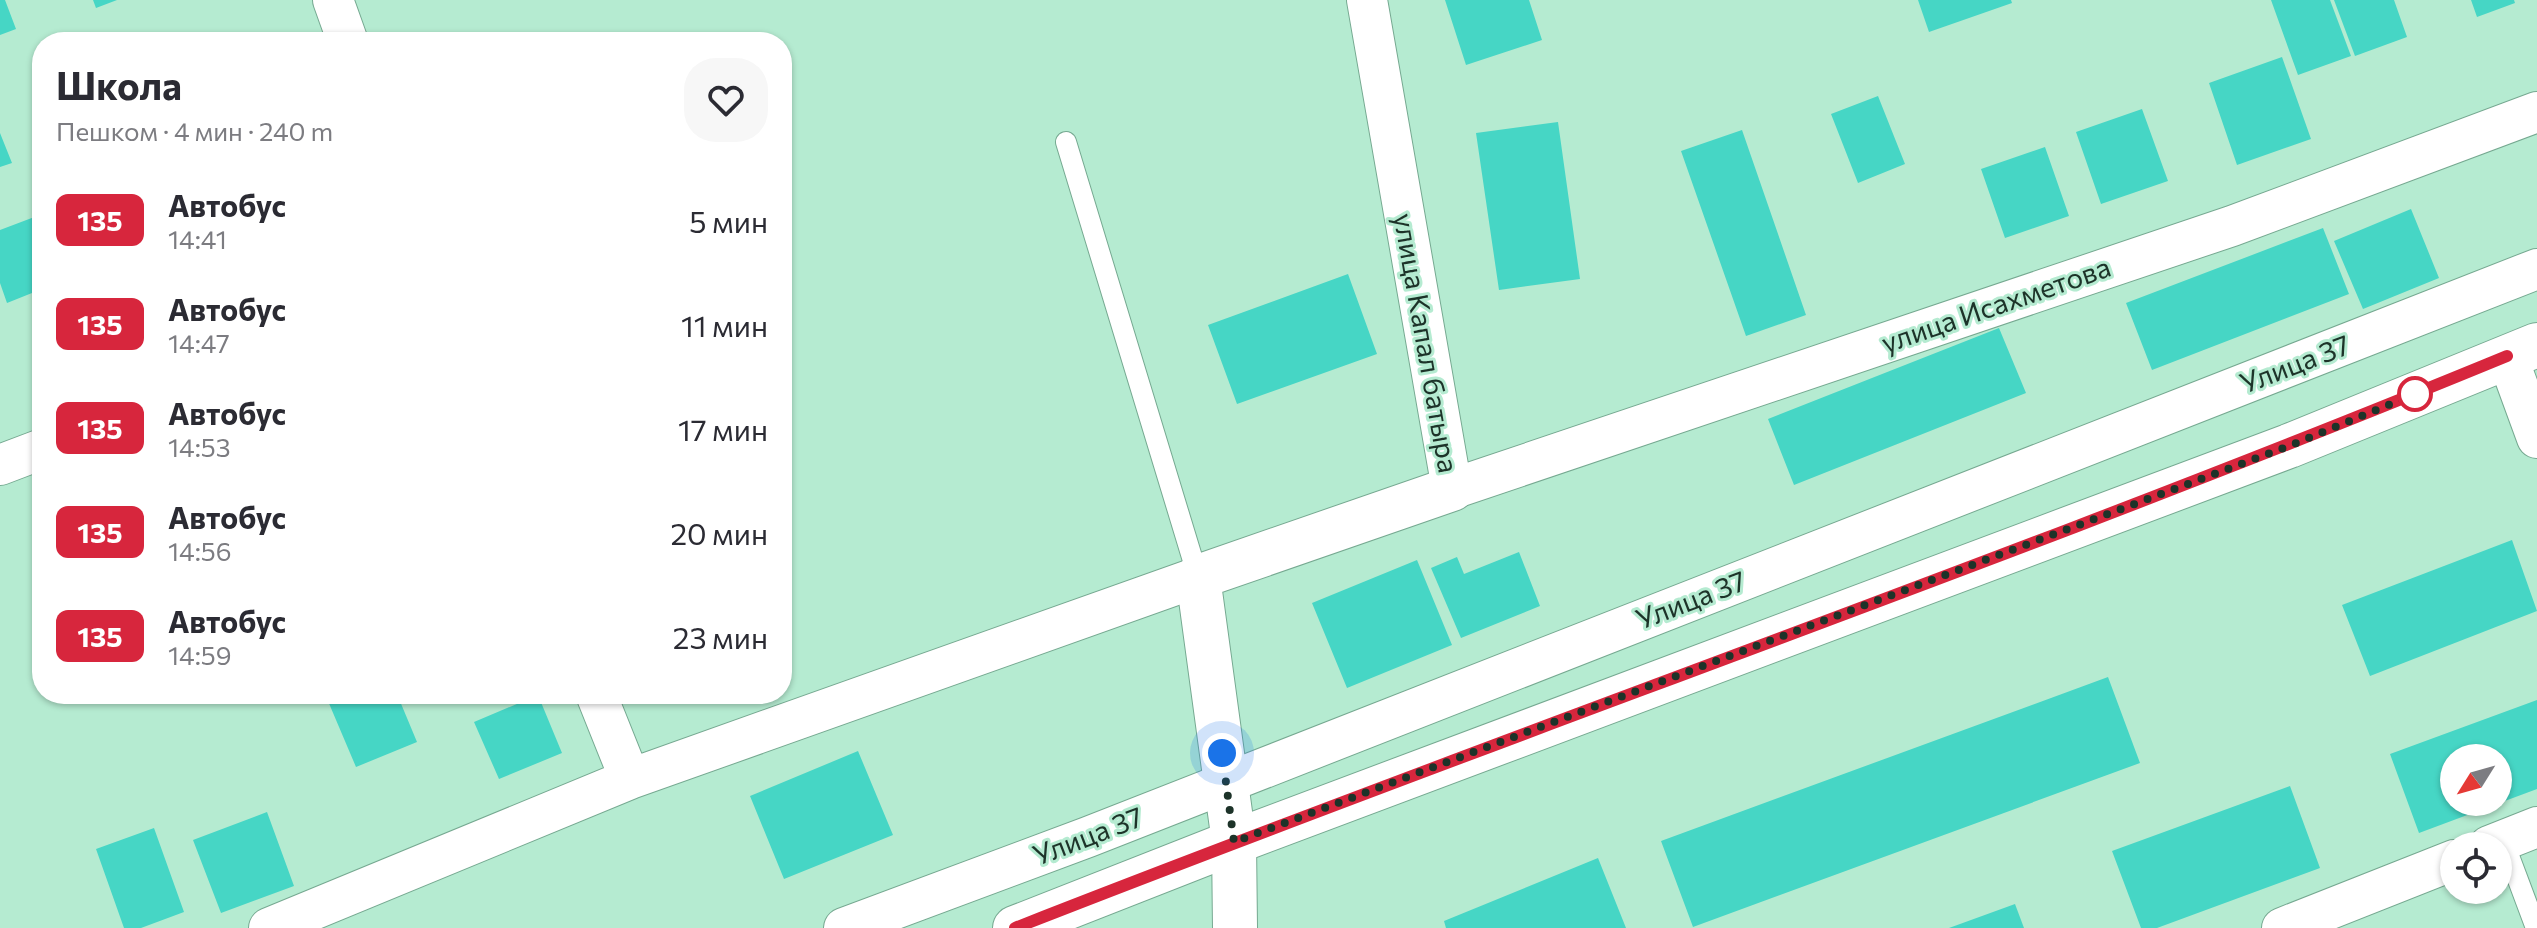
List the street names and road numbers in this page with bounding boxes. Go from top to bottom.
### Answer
street label: улица Капал батыра [1387,210,1467,475]
street label: улица Исахметова [1877,249,2115,359]
street label: Улица 37 [2235,327,2355,400]
street label: Улица 37 [1631,563,1751,636]
street label: Улица 37 [1028,799,1148,872]

